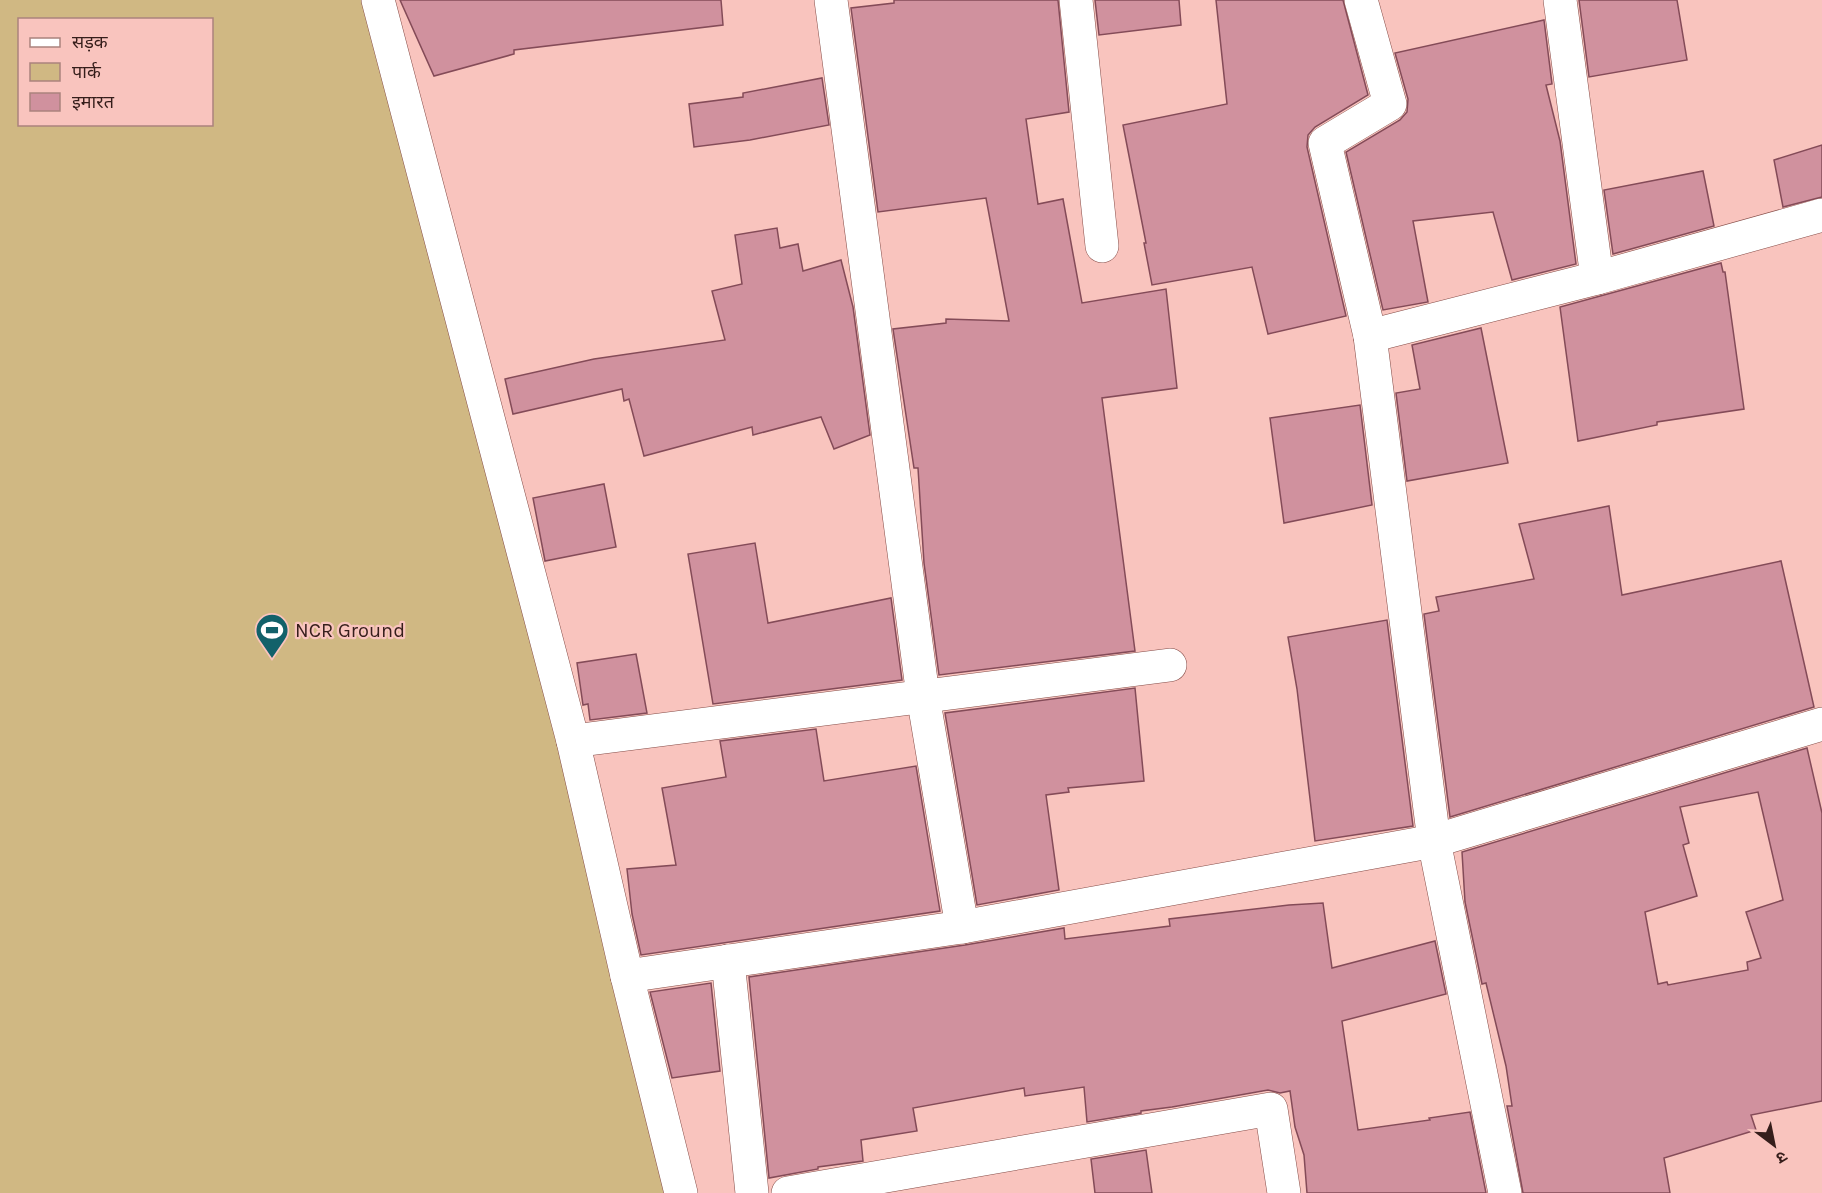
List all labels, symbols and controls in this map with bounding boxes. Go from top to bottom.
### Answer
legend [18,18,213,126]
text: सड़क [72,31,109,53]
text: पार्क [72,61,102,83]
text: इमारत [72,91,115,113]
sports icon: NCR Ground [254,612,290,659]
place label: NCR Ground [295,619,405,642]
north arrow [1744,1115,1804,1175]
text: उ [1772,1147,1791,1168]

